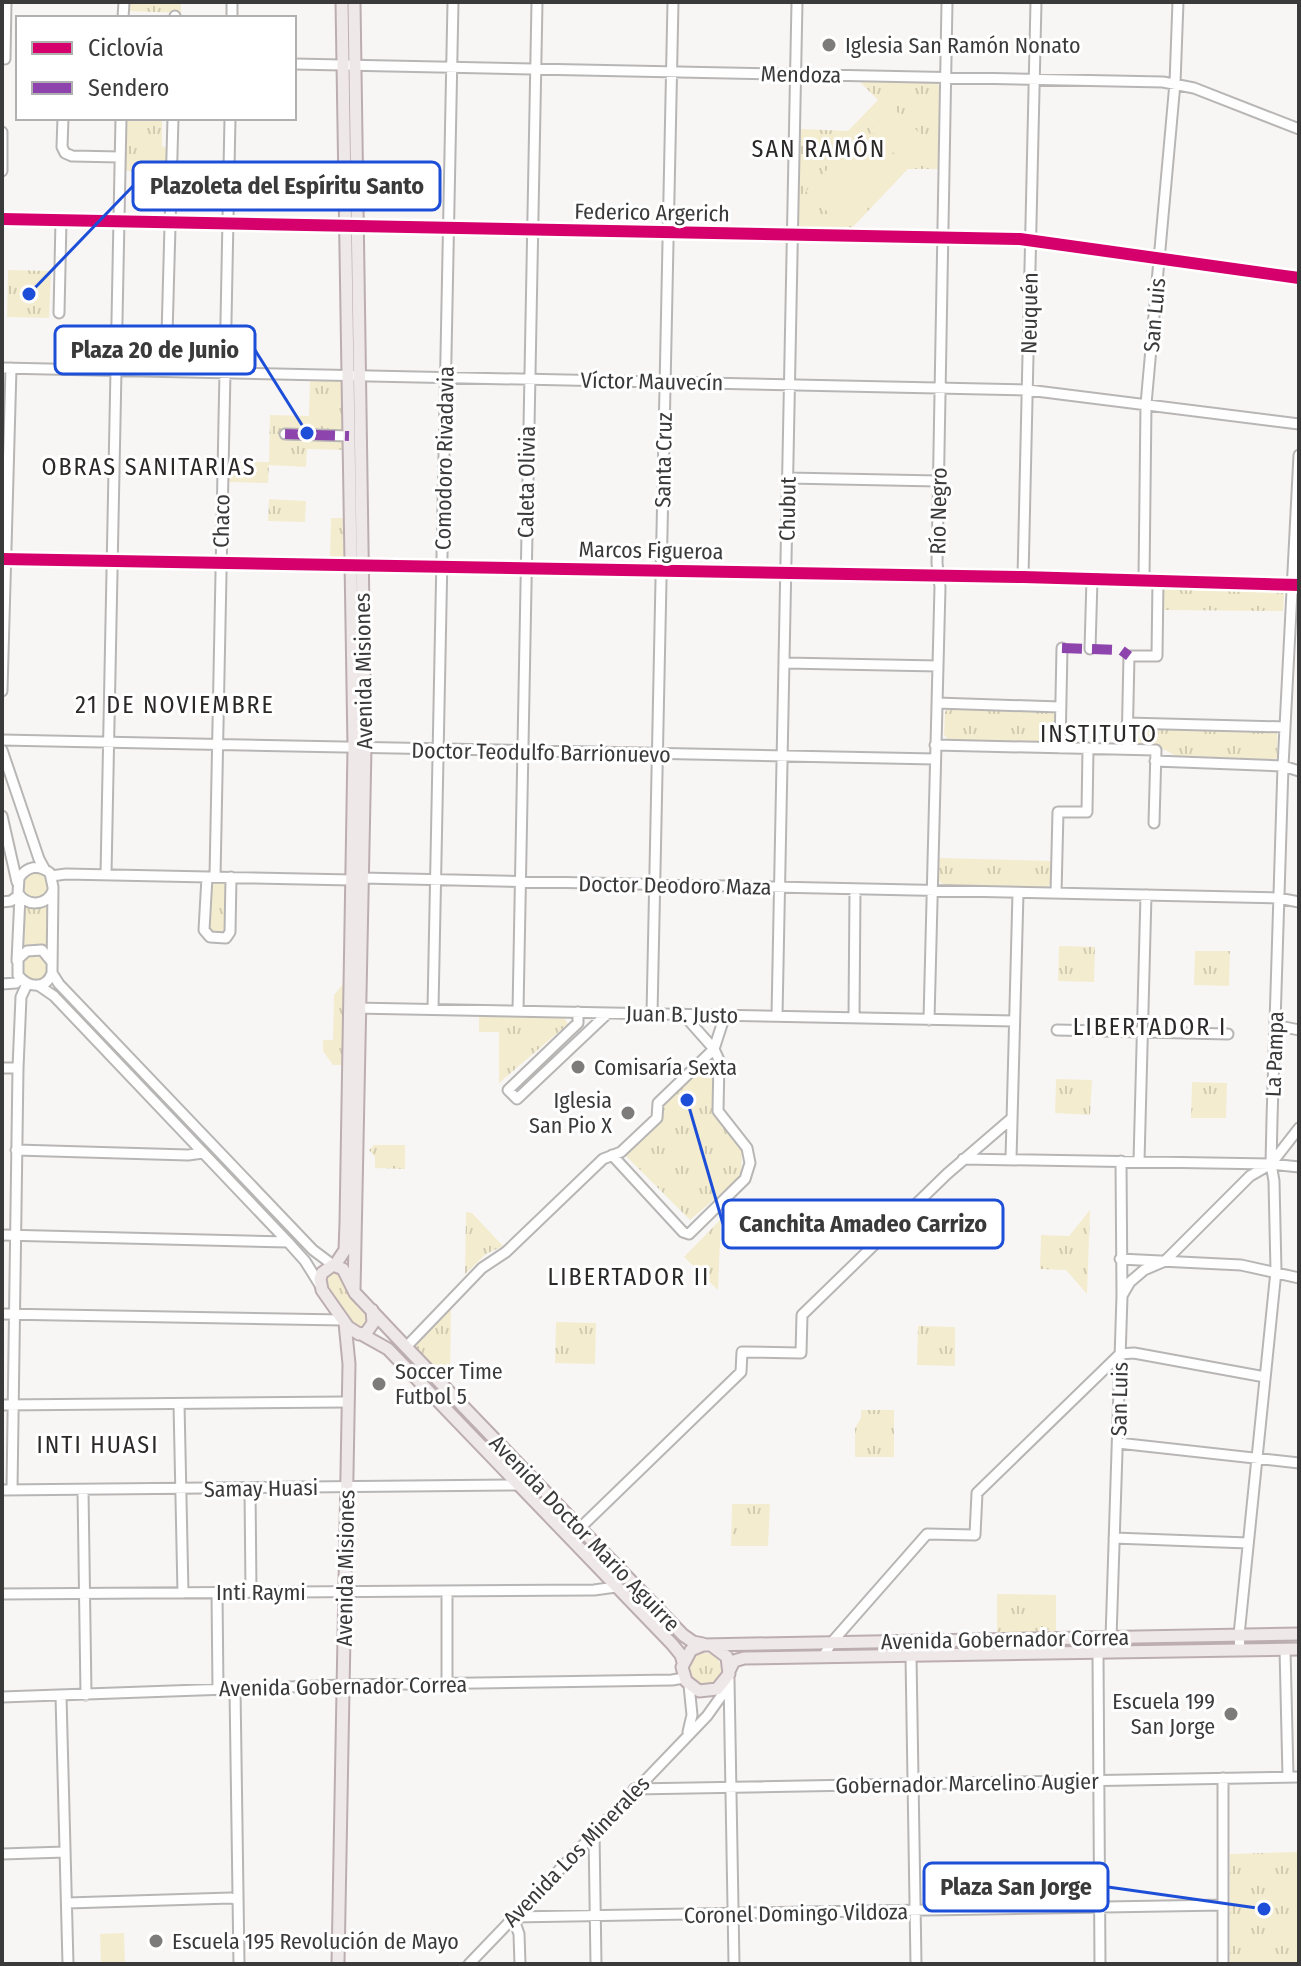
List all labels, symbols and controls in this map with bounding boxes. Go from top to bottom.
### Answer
legend [16,16,296,120]
place label: Iglesia San Ramón Nonato [845,32,1081,59]
text: Ciclovía [88,34,164,62]
marker: Iglesia San Ramón Nonato [820,36,838,54]
street label: Mendoza [760,60,841,89]
text: Sendero [88,74,169,102]
district label: SAN RAMÓN [752,135,886,163]
callout: Plazoleta del Espíritu Santo [133,162,440,210]
text: Plazoleta del Espíritu Santo [150,172,424,200]
street label: Federico Argerich [574,198,730,227]
street label: Neuquén [1015,272,1044,354]
street label: San Luis [1138,277,1171,353]
callout: Plaza 20 de Junio [55,326,255,374]
text: Plaza 20 de Junio [71,336,239,364]
street label: Comodoro Rivadavia [429,366,460,550]
street label: Víctor Mauvecín [580,367,724,396]
street label: Santa Cruz [649,412,678,508]
street label: Caleta Olivia [512,426,541,538]
district label: OBRAS SANITARIAS [41,453,257,481]
street label: Río Negro [924,467,953,555]
street label: Chubut [773,476,802,541]
street label: Chaco [208,494,235,548]
street label: Marcos Figueroa [578,536,724,565]
street label: Avenida Misiones [349,592,378,750]
district label: 21 DE NOVIEMBRE [75,691,275,719]
district label: INSTITUTO [1040,720,1158,748]
street label: Doctor Teodulfo Barrionuevo [411,737,671,768]
street label: Doctor Deodoro Maza [578,870,772,901]
street label: Juan B. Justo [626,1000,738,1029]
street label: La Pampa [1260,1011,1289,1097]
district label: LIBERTADOR I [1073,1013,1227,1041]
place label: Comisaría Sexta [594,1054,737,1081]
marker: Comisaría Sexta [569,1058,587,1076]
place label: Iglesia San Pio X [529,1087,612,1139]
marker: Iglesia San Pio X [619,1104,637,1122]
callout: Canchita Amadeo Carrizo [723,1200,1003,1248]
text: Canchita Amadeo Carrizo [739,1210,987,1238]
district label: LIBERTADOR II [548,1263,710,1291]
place label: Soccer Time Futbol 5 [395,1358,503,1410]
street label: San Luis [1105,1362,1134,1436]
marker: Soccer Time Futbol 5 [370,1375,388,1393]
street label: Avenida Doctor Mario Aguirre [484,1429,686,1637]
district label: INTI HUASI [36,1431,160,1459]
street label: Samay Huasi [204,1474,318,1503]
street label: Avenida Misiones [331,1489,360,1647]
street label: Inti Raymi [216,1579,306,1606]
street label: Avenida Gobernador Correa [881,1624,1129,1655]
street label: Avenida Gobernador Correa [219,1671,467,1702]
place label: Escuela 199 San Jorge [1112,1688,1215,1740]
marker: Escuela 199 San Jorge [1222,1705,1240,1723]
street label: Gobernador Marcelino Augier [835,1768,1099,1799]
street label: Avenida Los Minerales [497,1770,655,1933]
callout: Plaza San Jorge [924,1863,1108,1911]
text: Plaza San Jorge [940,1873,1092,1901]
street label: Coronel Domingo Vildoza [684,1898,908,1929]
place label: Escuela 195 Revolución de Mayo [172,1928,459,1955]
marker: Escuela 195 Revolución de Mayo [147,1932,165,1950]

